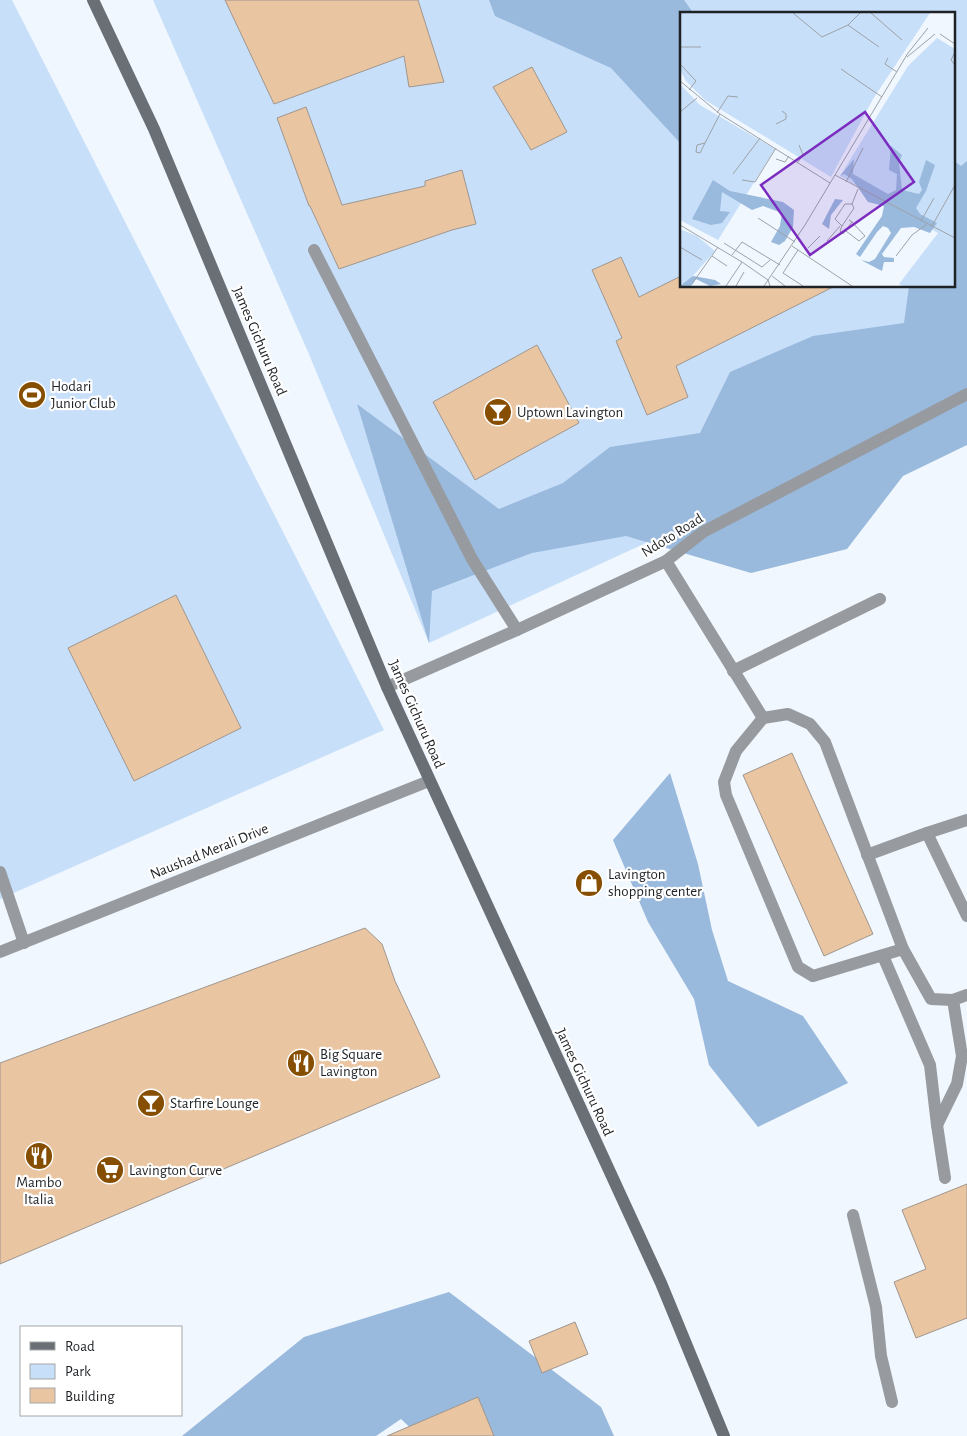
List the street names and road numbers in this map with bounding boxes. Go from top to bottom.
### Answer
street label: James Gichuru Road [230,285,289,398]
street label: Ndoto Road [639,511,706,560]
street label: James Gichuru Road [386,658,447,771]
street label: Naushad Merali Drive [148,821,271,882]
street label: James Gichuru Road [553,1026,616,1138]

